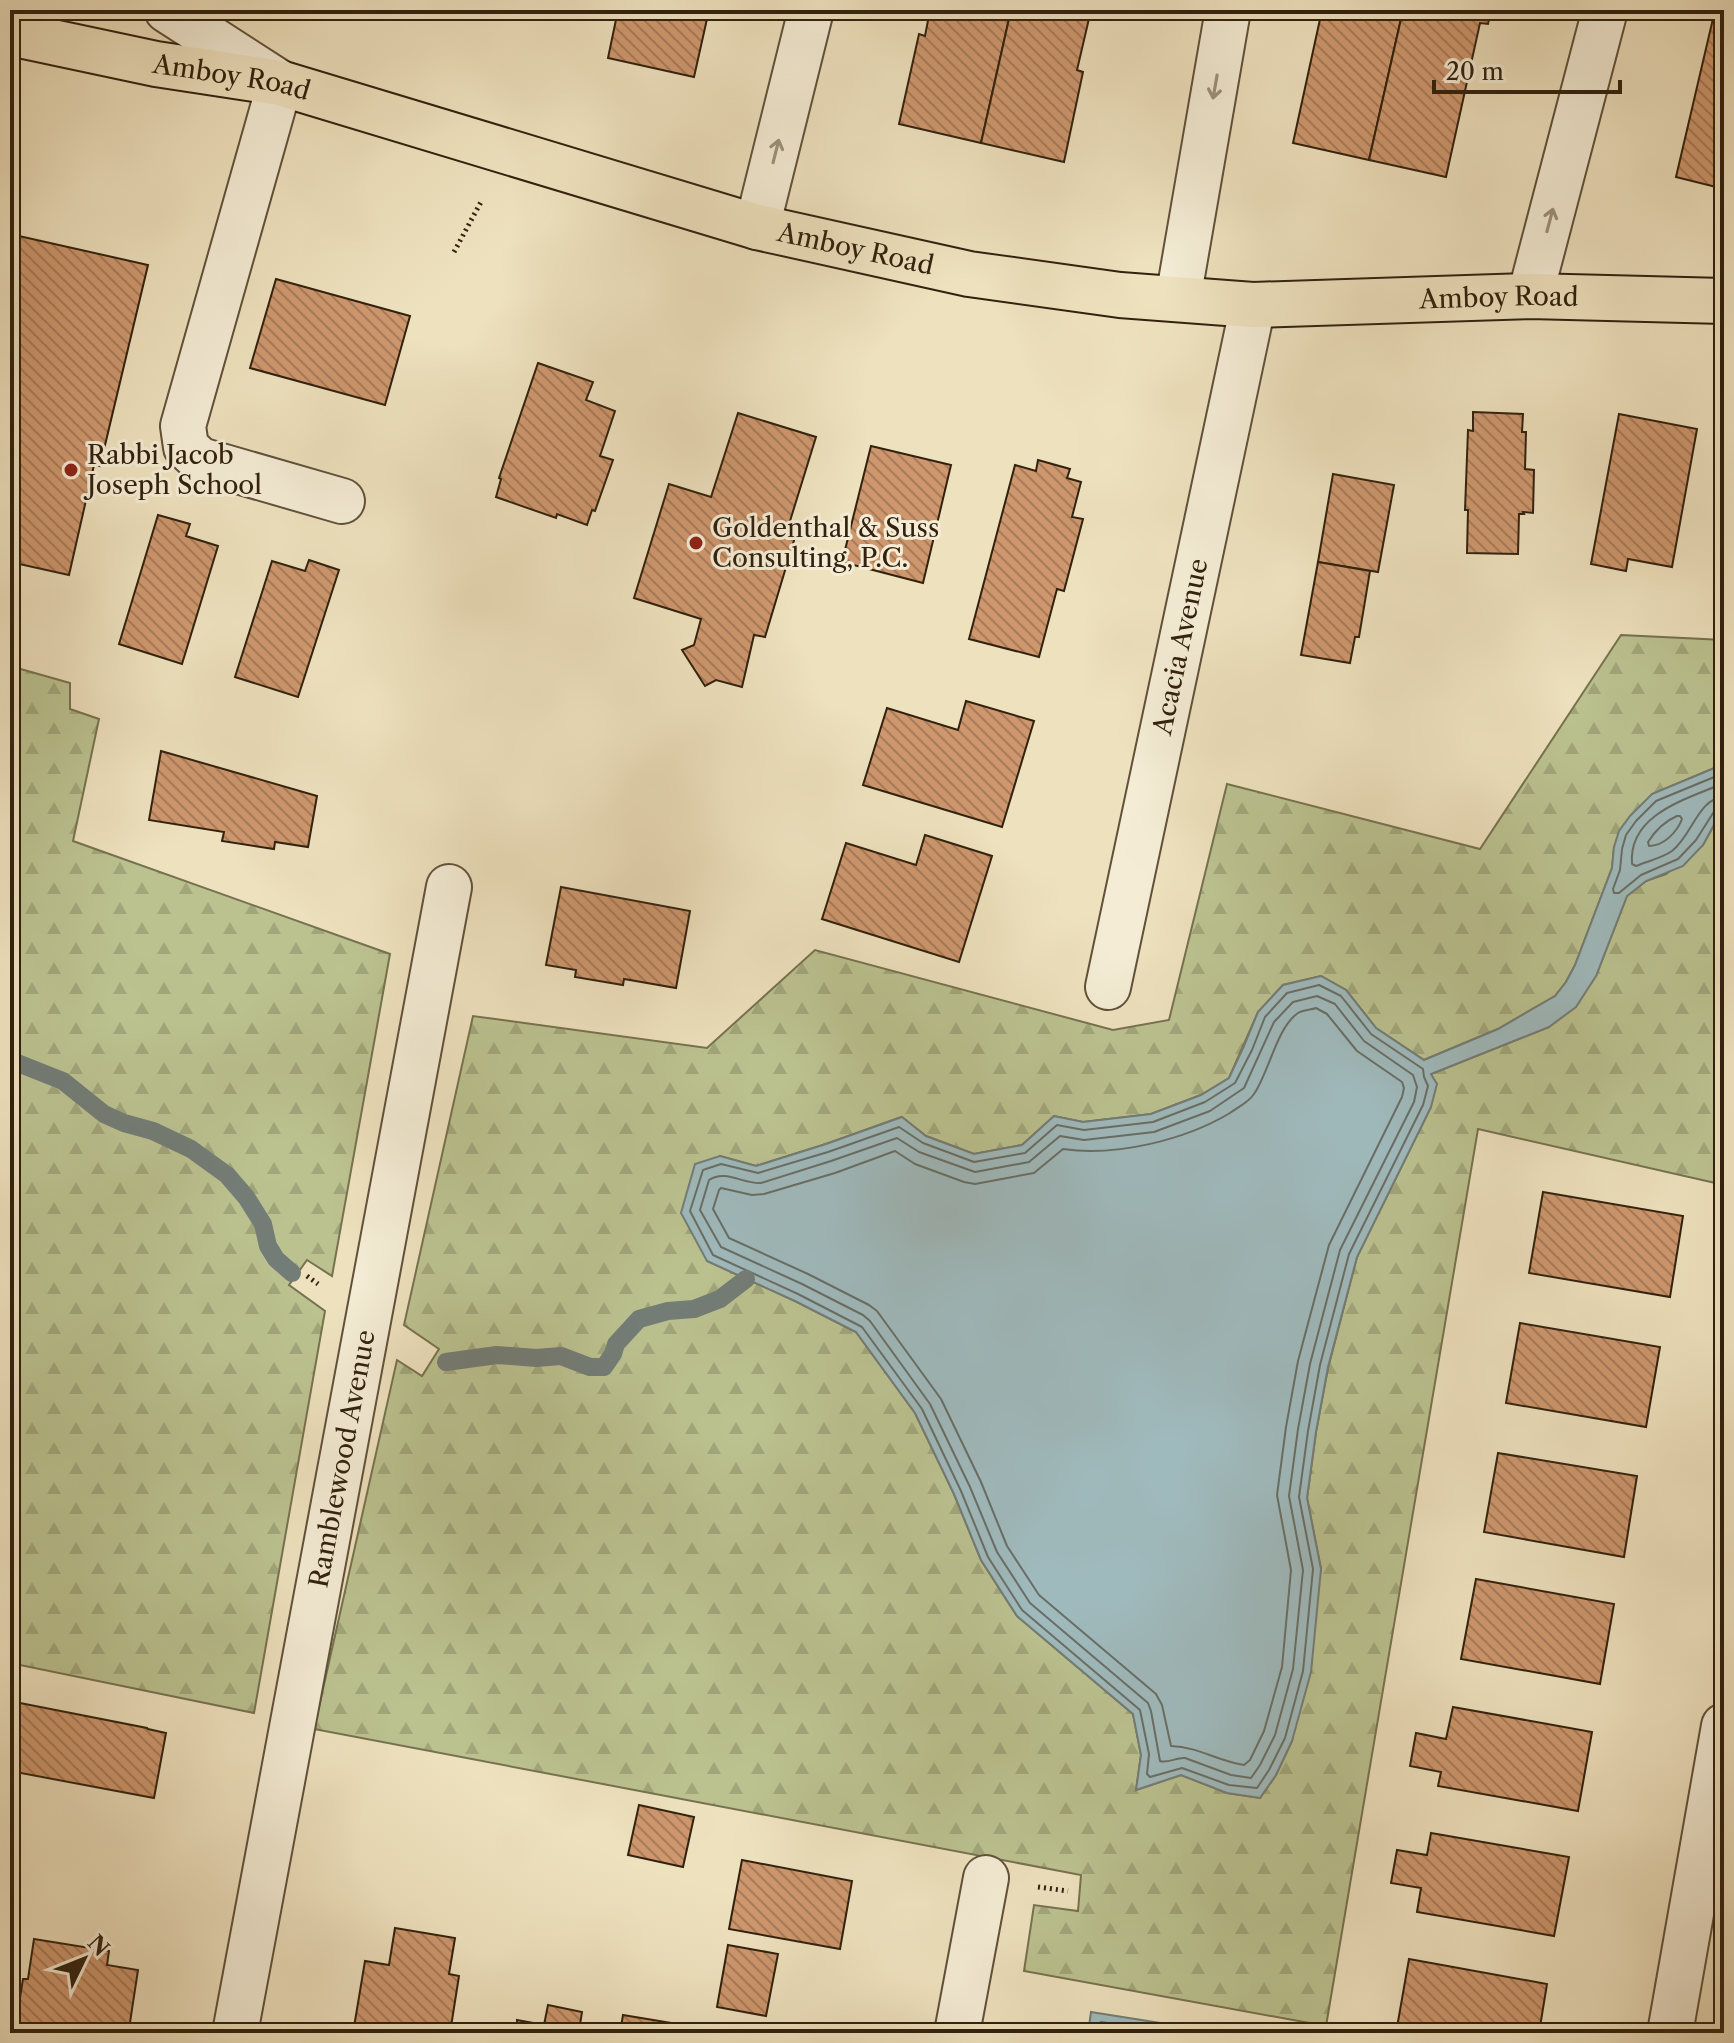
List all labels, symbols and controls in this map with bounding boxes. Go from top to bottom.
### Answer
scale bar [1434,44,1620,94]
street label: Amboy Road [150,48,314,107]
text: 20 m [1446,57,1504,86]
one-way arrow [1206,74,1221,99]
one-way arrow [770,139,785,165]
one-way arrow [1543,208,1558,234]
street label: Amboy Road [773,216,937,282]
street label: Amboy Road [1418,280,1579,316]
place label: Rabbi Jacob Joseph School [83,439,262,501]
marker: Rabbi Jacob Joseph School [62,461,80,479]
place label: Goldenthal & Suss Consulting, P.C. [712,512,939,574]
marker: Goldenthal & Suss Consulting, P.C. [687,534,705,552]
street label: Acacia Avenue [1146,555,1215,739]
street label: Ramblewood Avenue [302,1327,382,1590]
north arrow [44,1919,124,1999]
text: N [82,1930,115,1962]

